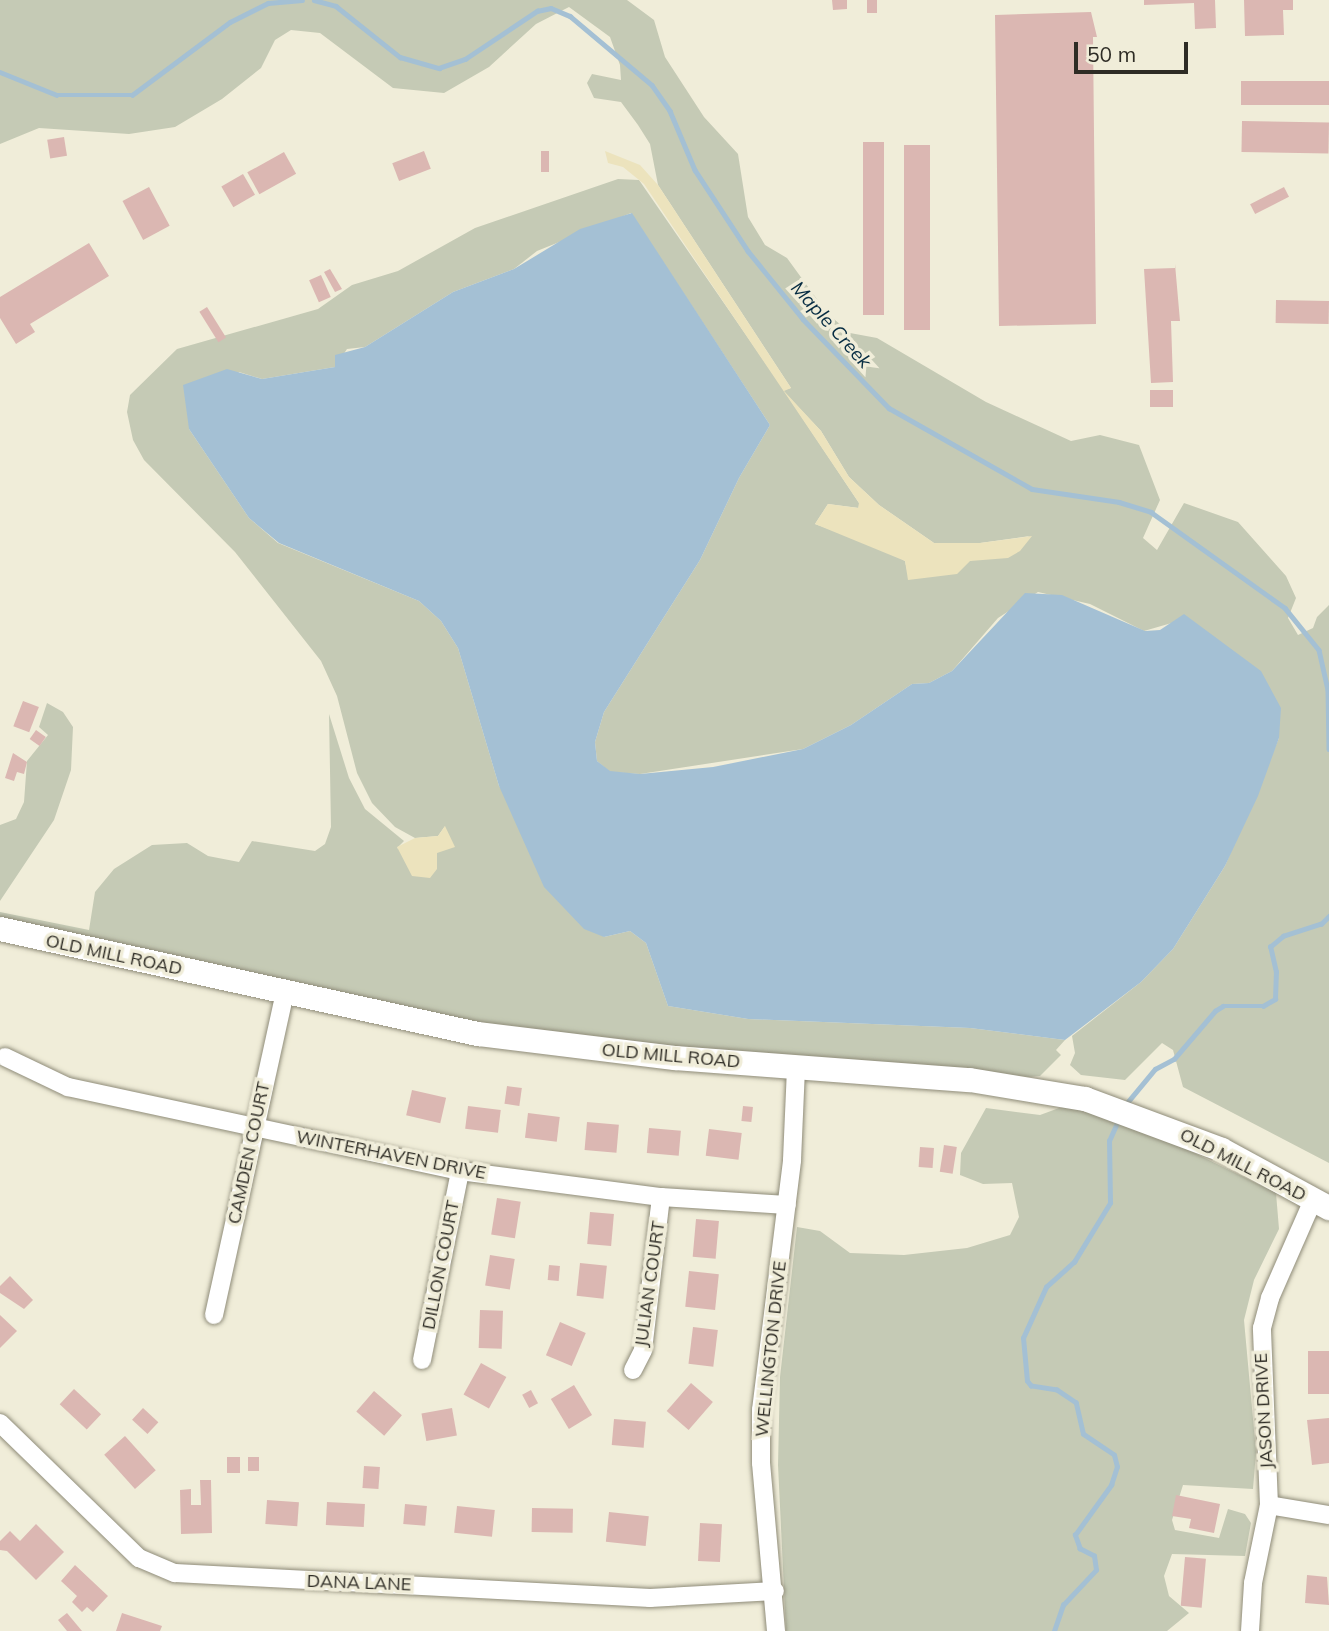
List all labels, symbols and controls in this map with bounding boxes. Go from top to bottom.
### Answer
scale bar [1077,28,1191,72]
text: 50 m [1087,41,1136,67]
water label: Maple Creek [786,277,876,373]
street label: OLD MILL ROAD [44,930,184,980]
street label: OLD MILL ROAD [601,1039,741,1073]
street label: CAMDEN COURT [223,1080,275,1226]
street label: OLD MILL ROAD [1176,1124,1310,1206]
street label: WINTERHAVEN DRIVE [294,1126,488,1184]
street label: DILLON COURT [418,1199,464,1331]
street label: JULIAN COURT [630,1220,670,1348]
street label: WELLINGTON DRIVE [751,1260,791,1438]
street label: JASON DRIVE [1250,1353,1278,1469]
street label: DANA LANE [306,1570,412,1596]

